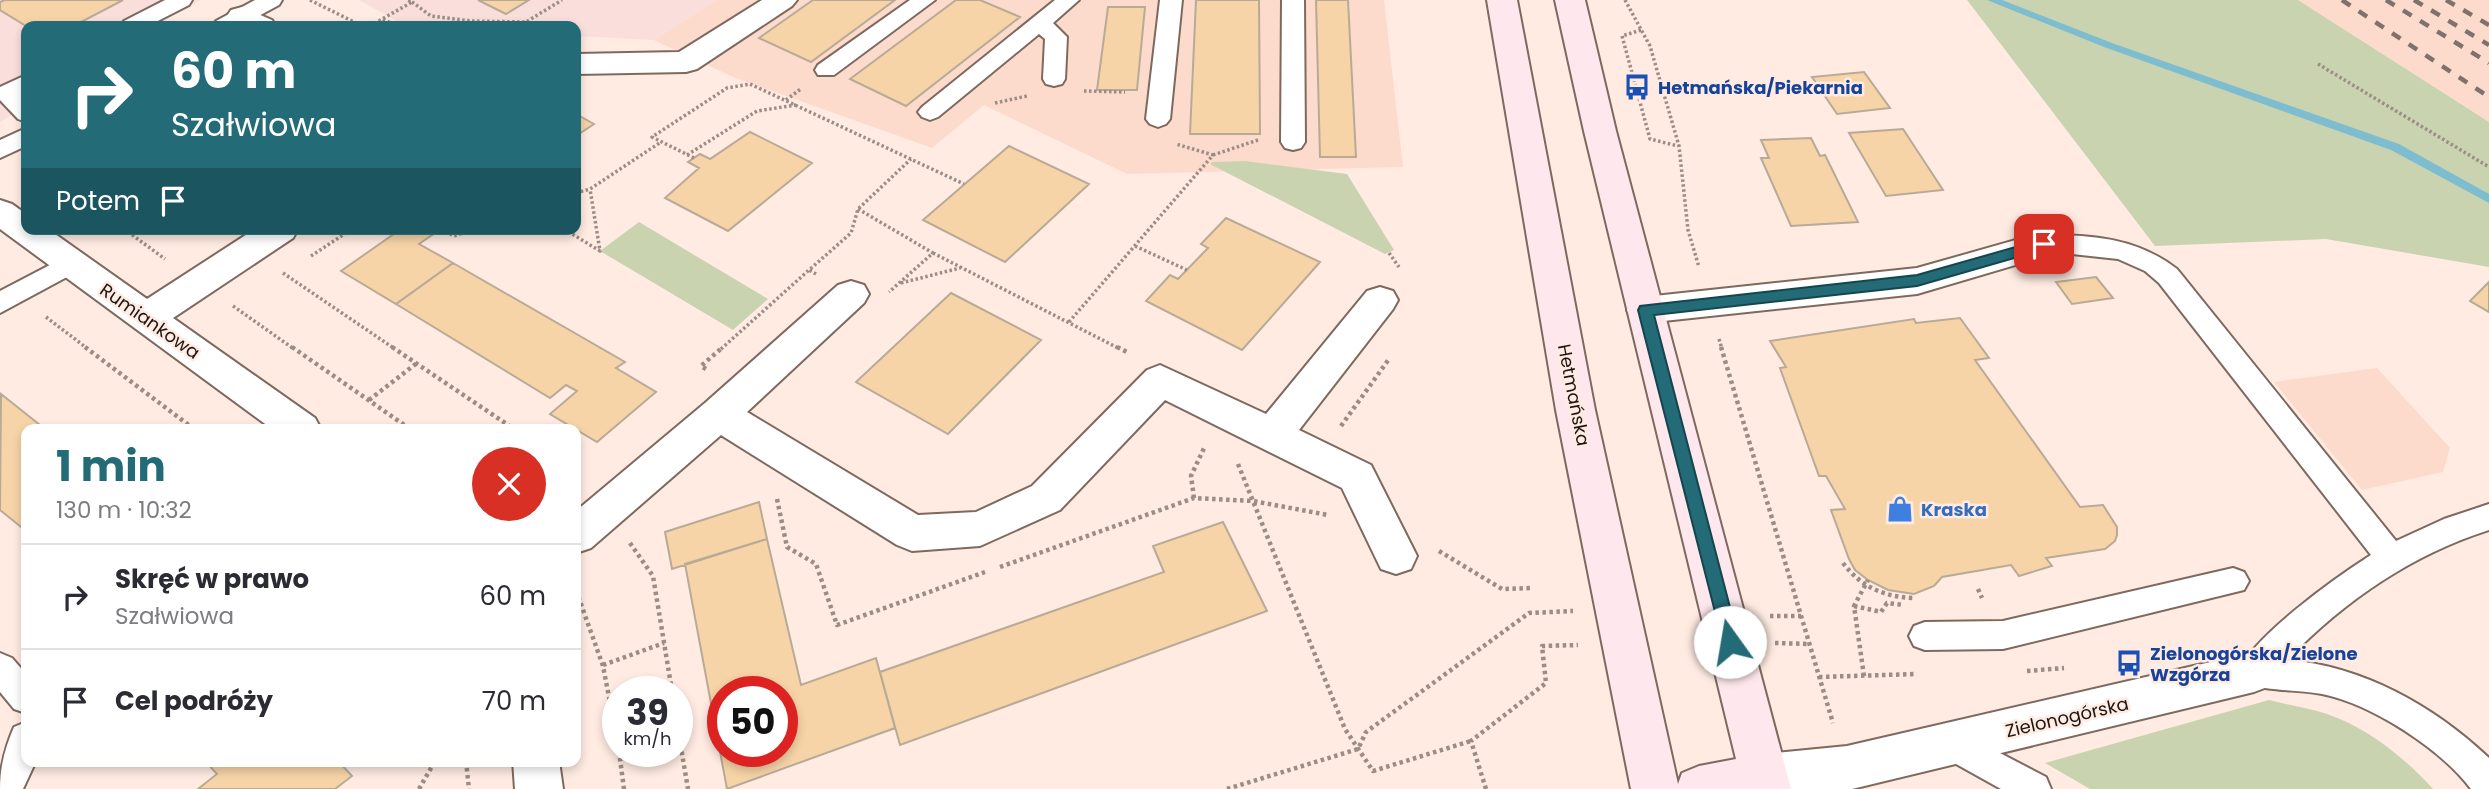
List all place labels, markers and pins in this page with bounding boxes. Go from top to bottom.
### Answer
bus stop icon: Hetmańska/Piekarnia [1622,72,1652,102]
place label: Hetmańska/Piekarnia [1658,75,1863,100]
pin [2014,214,2074,274]
shop icon: Kraska [1885,494,1915,524]
place label: Kraska [1921,497,1987,522]
place label: Zielonogórska/Zielone Wzgórza [2150,641,2358,687]
bus stop icon: Zielonogórska/Zielone Wzgórza [2114,648,2144,678]

